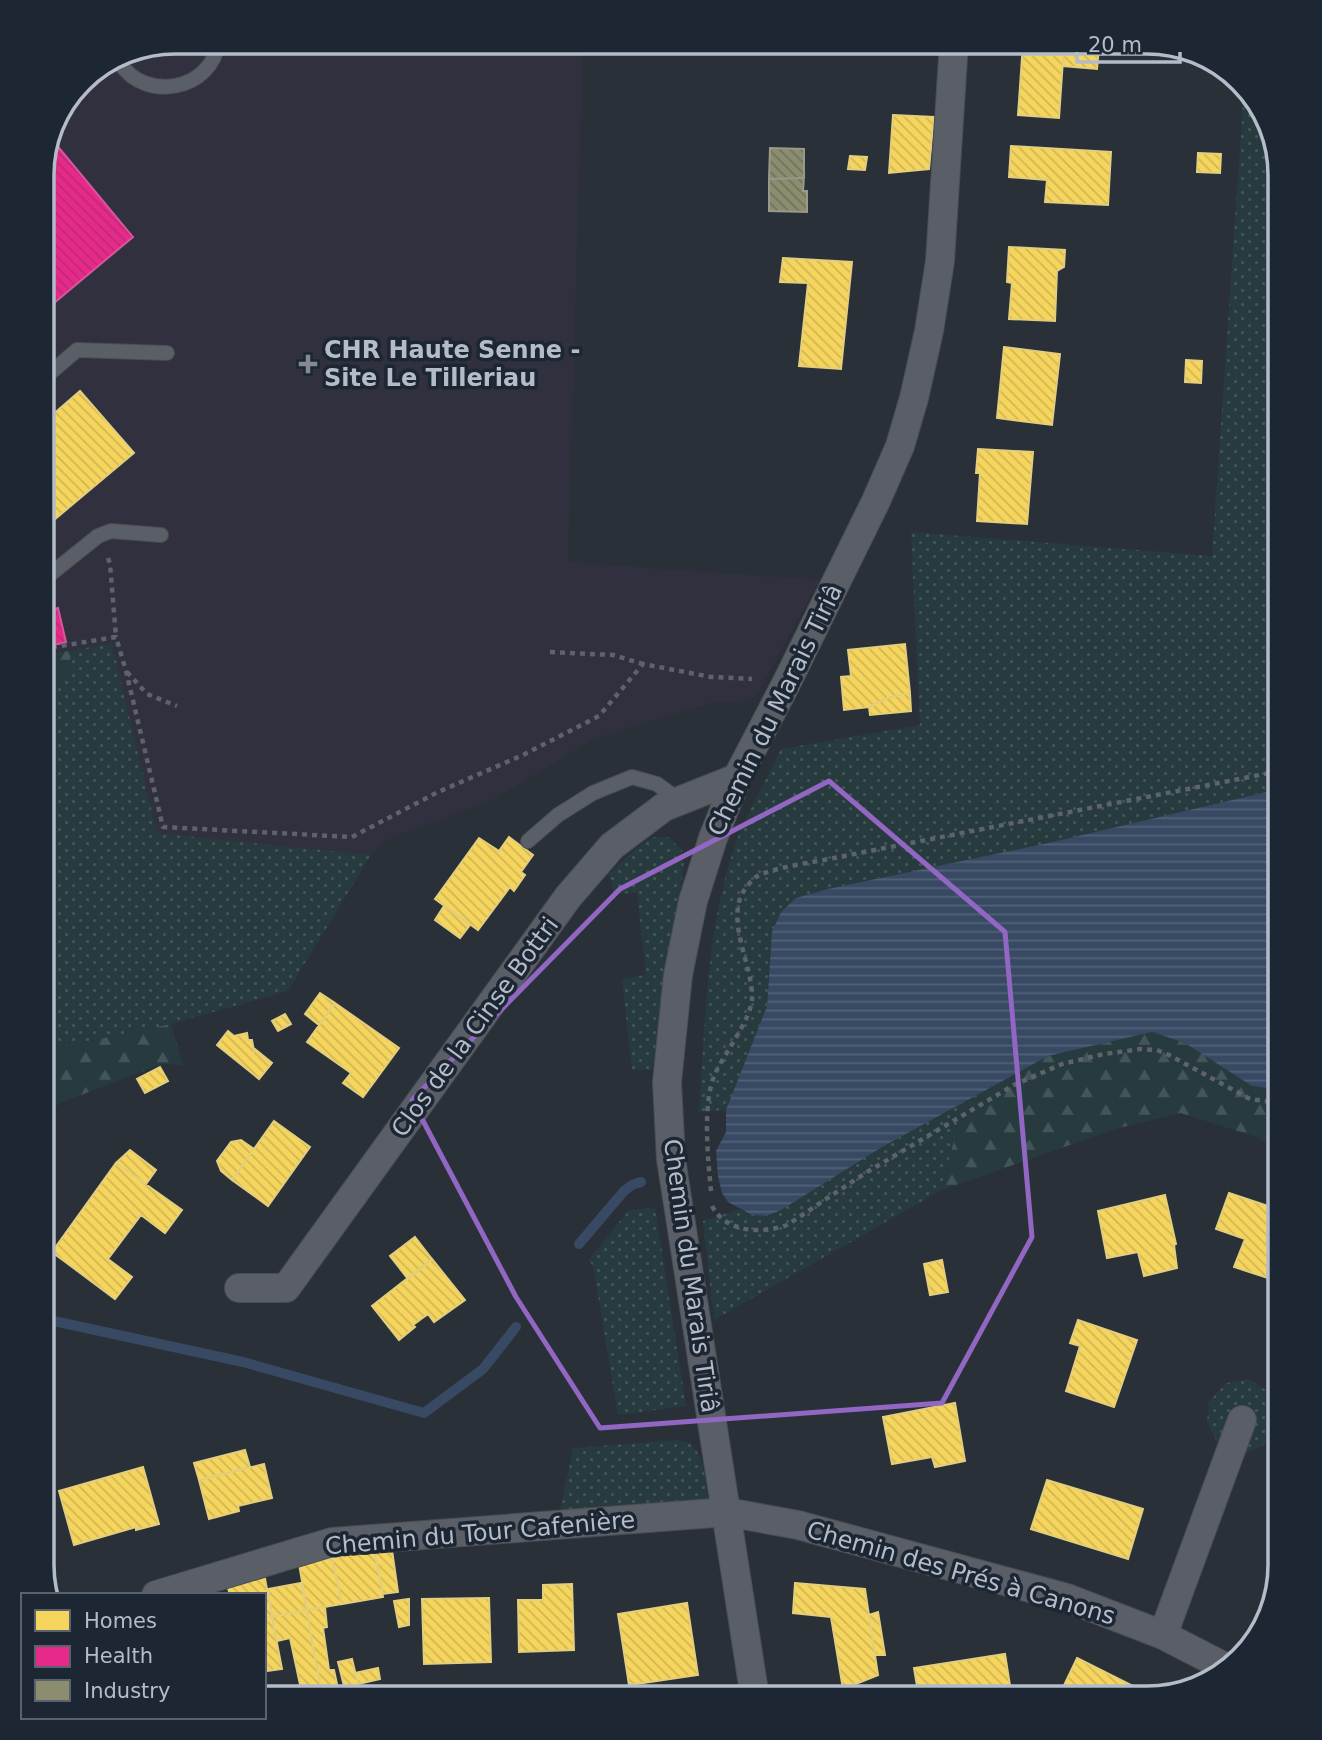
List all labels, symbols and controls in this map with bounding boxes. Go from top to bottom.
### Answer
scale bar [1077,21,1180,65]
text: 20 m [1088,33,1142,57]
place label: CHR Haute Senne - Site Le Tilleriau [324,336,580,392]
marker: CHR Haute Senne - Site Le Tilleriau [298,354,318,374]
street label: Chemin du Marais Tiriâ [702,580,848,840]
street label: Clos de la Cinse Bottri [386,912,564,1142]
street label: Chemin du Marais Tiriâ [658,1137,724,1415]
street label: Chemin du Tour Cafenière [324,1505,636,1561]
street label: Chemin des Prés à Canons [804,1516,1118,1630]
legend [21,1593,266,1719]
text: Homes [84,1609,157,1633]
text: Health [84,1644,153,1668]
text: Industry [84,1679,170,1703]

